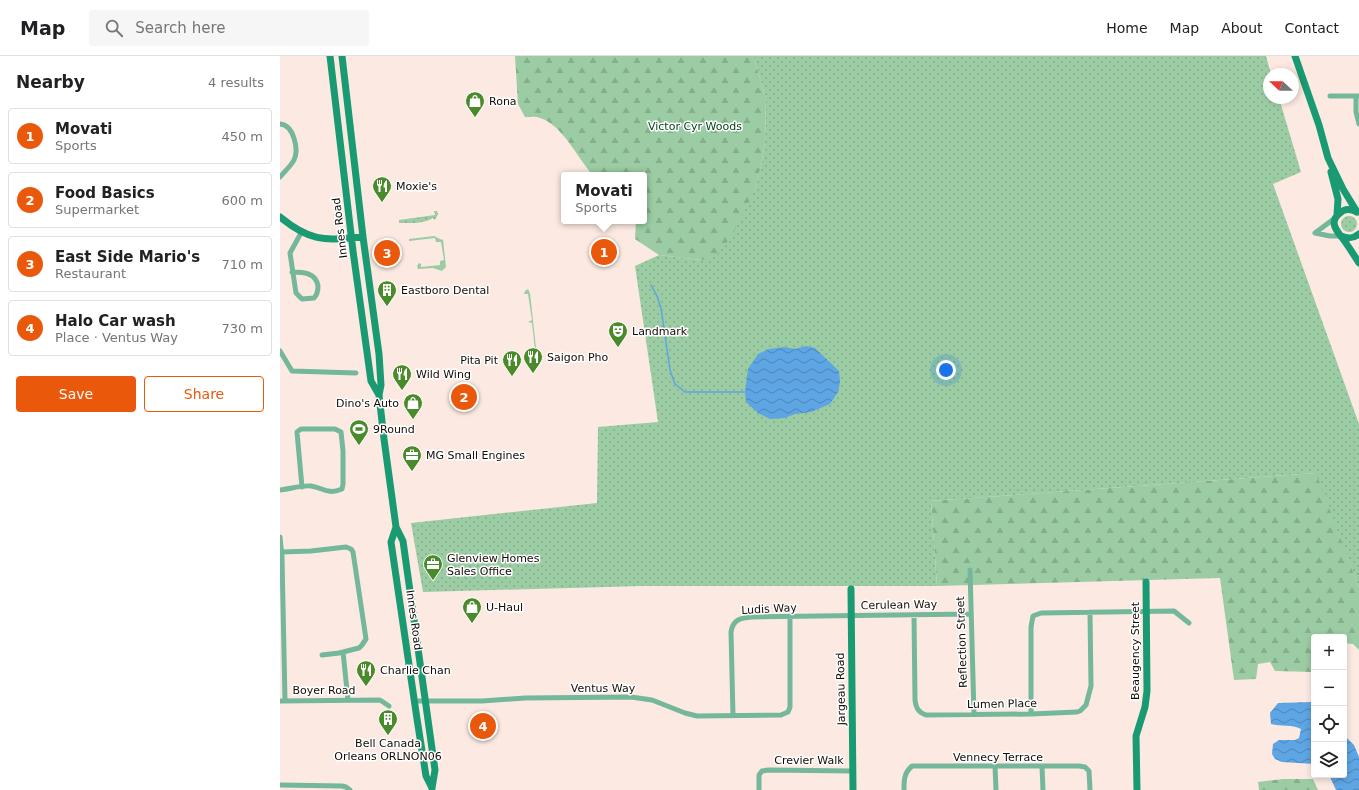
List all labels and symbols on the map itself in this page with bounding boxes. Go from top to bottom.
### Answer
north arrow [1263,68,1299,104]
shop icon: Rona [464,90,486,118]
place label: Rona [489,95,517,108]
park label: Victor Cyr Woods [648,120,742,133]
restaurant icon: Moxie's [371,175,393,203]
place label: Moxie's [396,180,437,193]
street label: Innes Road [330,197,350,259]
pin: 1 [591,237,617,267]
pin: 3 [374,238,400,268]
building icon: Eastboro Dental [376,279,398,307]
place label: Eastboro Dental [401,284,489,297]
theatre icon: Landmark [607,320,629,348]
place label: Landmark [632,325,688,338]
restaurant icon: Saigon Pho [522,346,544,374]
restaurant icon: Pita Pit [501,349,523,377]
place label: Saigon Pho [547,351,609,364]
place label: Pita Pit [460,354,499,367]
your location [936,360,956,380]
restaurant icon: Wild Wing [391,363,413,391]
place label: Wild Wing [416,368,471,381]
pin: 2 [451,382,477,412]
shop icon: Dino's Auto [402,392,424,420]
place label: Dino's Auto [336,397,399,410]
sports icon: 9Round [348,418,370,446]
place label: 9Round [373,423,415,436]
office icon: MG Small Engines [401,444,423,472]
place label: MG Small Engines [426,449,525,462]
place label: Glenview Homes Sales Office [447,552,540,578]
office icon: Glenview Homes Sales Office [422,553,444,581]
street label: Innes Road [403,589,425,651]
street label: Reflection Street [954,595,970,688]
shop icon: U-Haul [461,596,483,624]
street label: Cerulean Way [861,598,938,612]
place label: U-Haul [486,601,523,614]
street label: Ludis Way [741,601,798,617]
street label: Beaugency Street [1129,601,1142,700]
street label: Jargeau Road [834,652,848,727]
restaurant icon: Charlie Chan [355,659,377,687]
place label: Charlie Chan [380,664,451,677]
street label: Ventus Way [571,682,636,695]
street label: Boyer Road [292,684,356,697]
street label: Lumen Place [967,697,1037,711]
building icon: Bell Canada Orleans ORLNON06 [377,708,399,736]
pin: 4 [470,711,496,741]
place label: Bell Canada Orleans ORLNON06 [334,737,442,763]
street label: Vennecy Terrace [953,751,1043,764]
street label: Crevier Walk [774,754,844,767]

